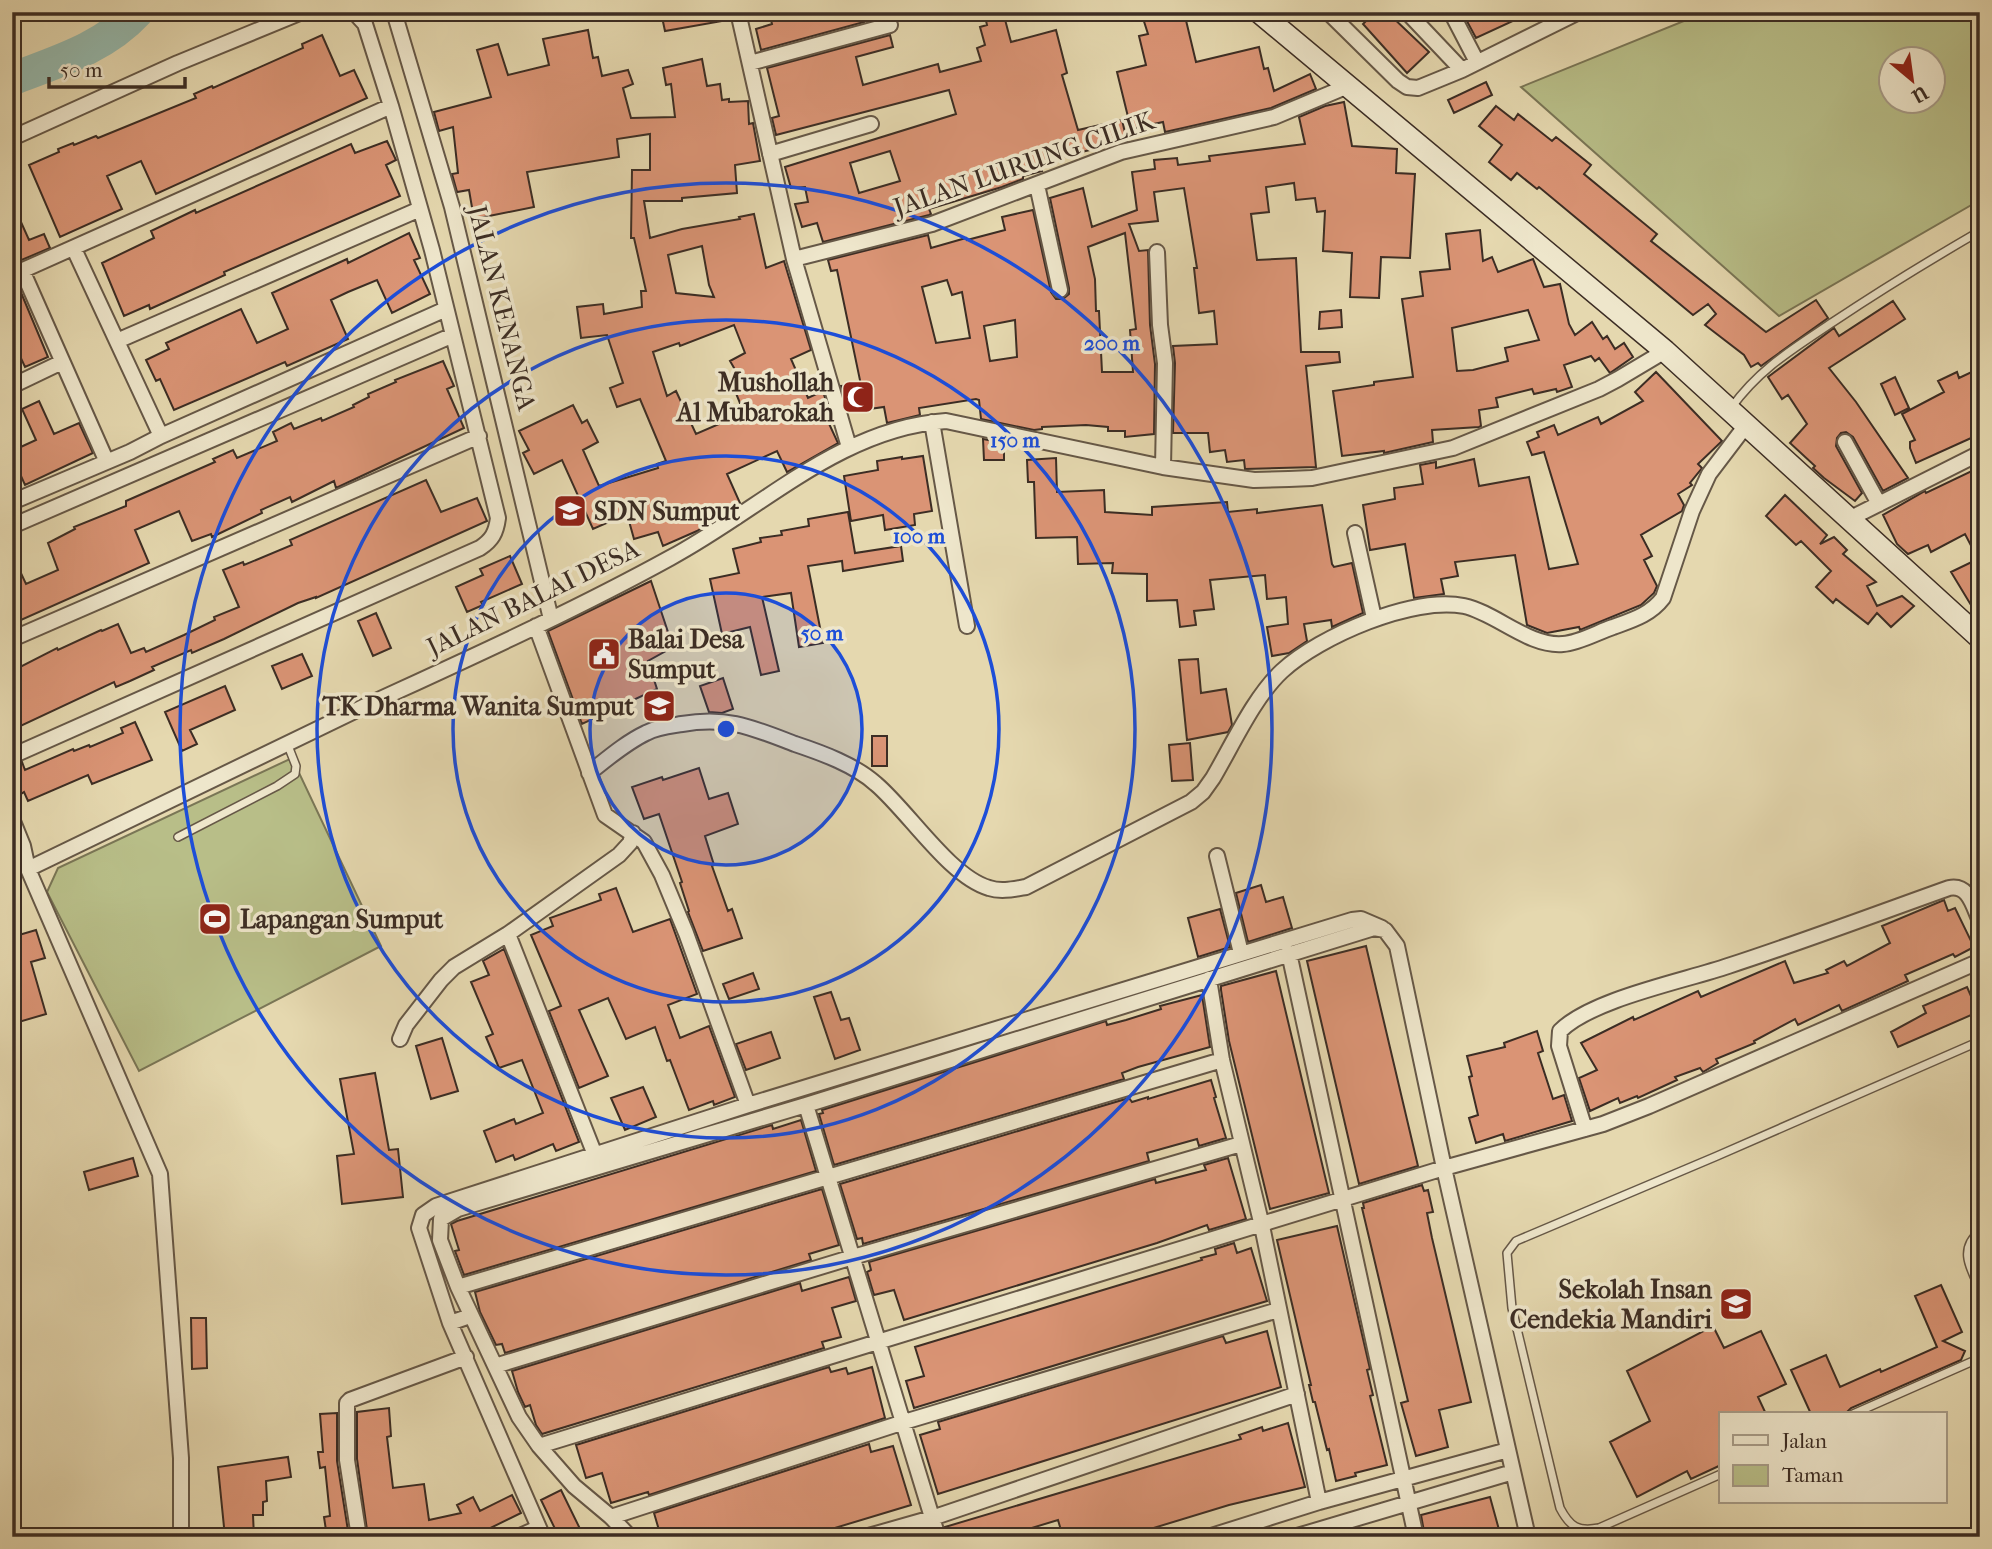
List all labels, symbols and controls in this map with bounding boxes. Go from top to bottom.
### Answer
scale bar [49,46,186,90]
north arrow [1876,46,1946,116]
text: 50 m [60,58,103,82]
text: U [1908,80,1932,107]
street label: JALAN LURUNG CILIK [888,104,1160,224]
street label: JALAN KENANGA [461,200,543,415]
text: 200 m [1084,331,1141,355]
place label: Mushollah Al Mubarokah [675,367,834,428]
mosque icon: Mushollah Al Mubarokah [839,378,877,416]
text: 150 m [990,428,1041,452]
school or university icon: SDN Sumput [551,492,589,530]
place label: SDN Sumput [594,496,740,527]
text: 100 m [893,524,946,548]
street label: JALAN BALAI DESA [420,533,645,664]
text: 50 m [801,621,844,645]
place label: Balai Desa Sumput [628,624,745,685]
public building icon: Balai Desa Sumput [585,635,623,673]
school or university icon: TK Dharma Wanita Sumput [640,687,678,725]
place label: TK Dharma Wanita Sumput [321,691,635,722]
centre of rings [714,717,738,741]
sports icon: Lapangan Sumput [196,900,234,938]
place label: Lapangan Sumput [240,904,444,935]
place label: Sekolah Insan Cendekia Mandiri [1510,1274,1713,1335]
school or university icon: Sekolah Insan Cendekia Mandiri [1717,1285,1755,1323]
legend [1719,1412,1946,1504]
text: Jalan [1780,1429,1827,1453]
text: Taman [1782,1463,1843,1487]

